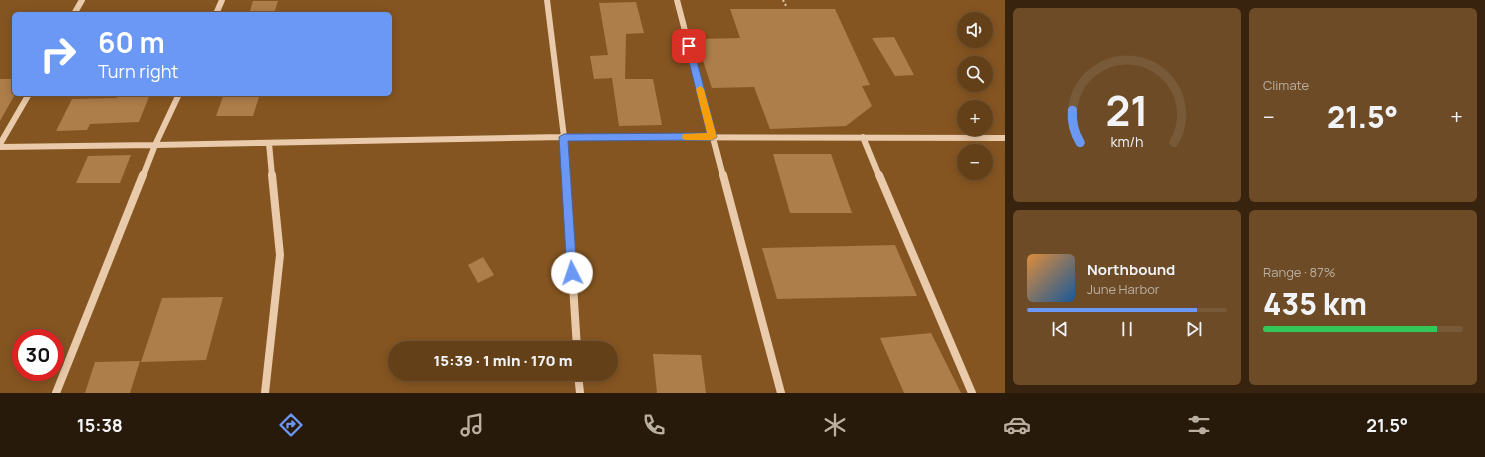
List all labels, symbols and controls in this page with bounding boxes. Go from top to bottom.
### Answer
map controls [957,12,993,180]
button: sound [957,12,993,48]
text: 60 m [98,23,165,61]
icon: right [32,28,84,80]
pin [672,29,706,63]
icon: arrive [678,35,700,57]
button: search [957,56,993,92]
text: Turn right [98,59,179,83]
text: Climate [1263,76,1309,94]
text: 21 [1106,82,1149,138]
text: 21.5° [1327,96,1398,137]
button: + [957,100,993,136]
text: − [1263,102,1275,132]
text: + [1450,102,1463,132]
text: km/h [1110,131,1144,150]
button: − [957,144,993,180]
position arrow [551,252,593,294]
text: Northbound [1087,259,1175,280]
text: Range · 87% [1263,263,1335,281]
text: June Harbor [1087,280,1160,298]
text: 435 km [1263,283,1367,324]
icon: previous [1049,318,1071,340]
icon: pause [1116,318,1138,340]
icon: next [1183,318,1205,340]
speed limit sign: 30 [12,329,64,381]
text: 15:39 · 1 min · 170 m [434,350,572,371]
icon: directions [277,411,305,439]
icon: music [458,411,486,439]
icon: phone [640,411,668,439]
icon: climate [821,411,849,439]
icon: car [1003,411,1031,439]
icon: filters [1185,411,1213,439]
text: 15:38 [77,413,123,437]
text: 21.5° [1366,413,1408,437]

